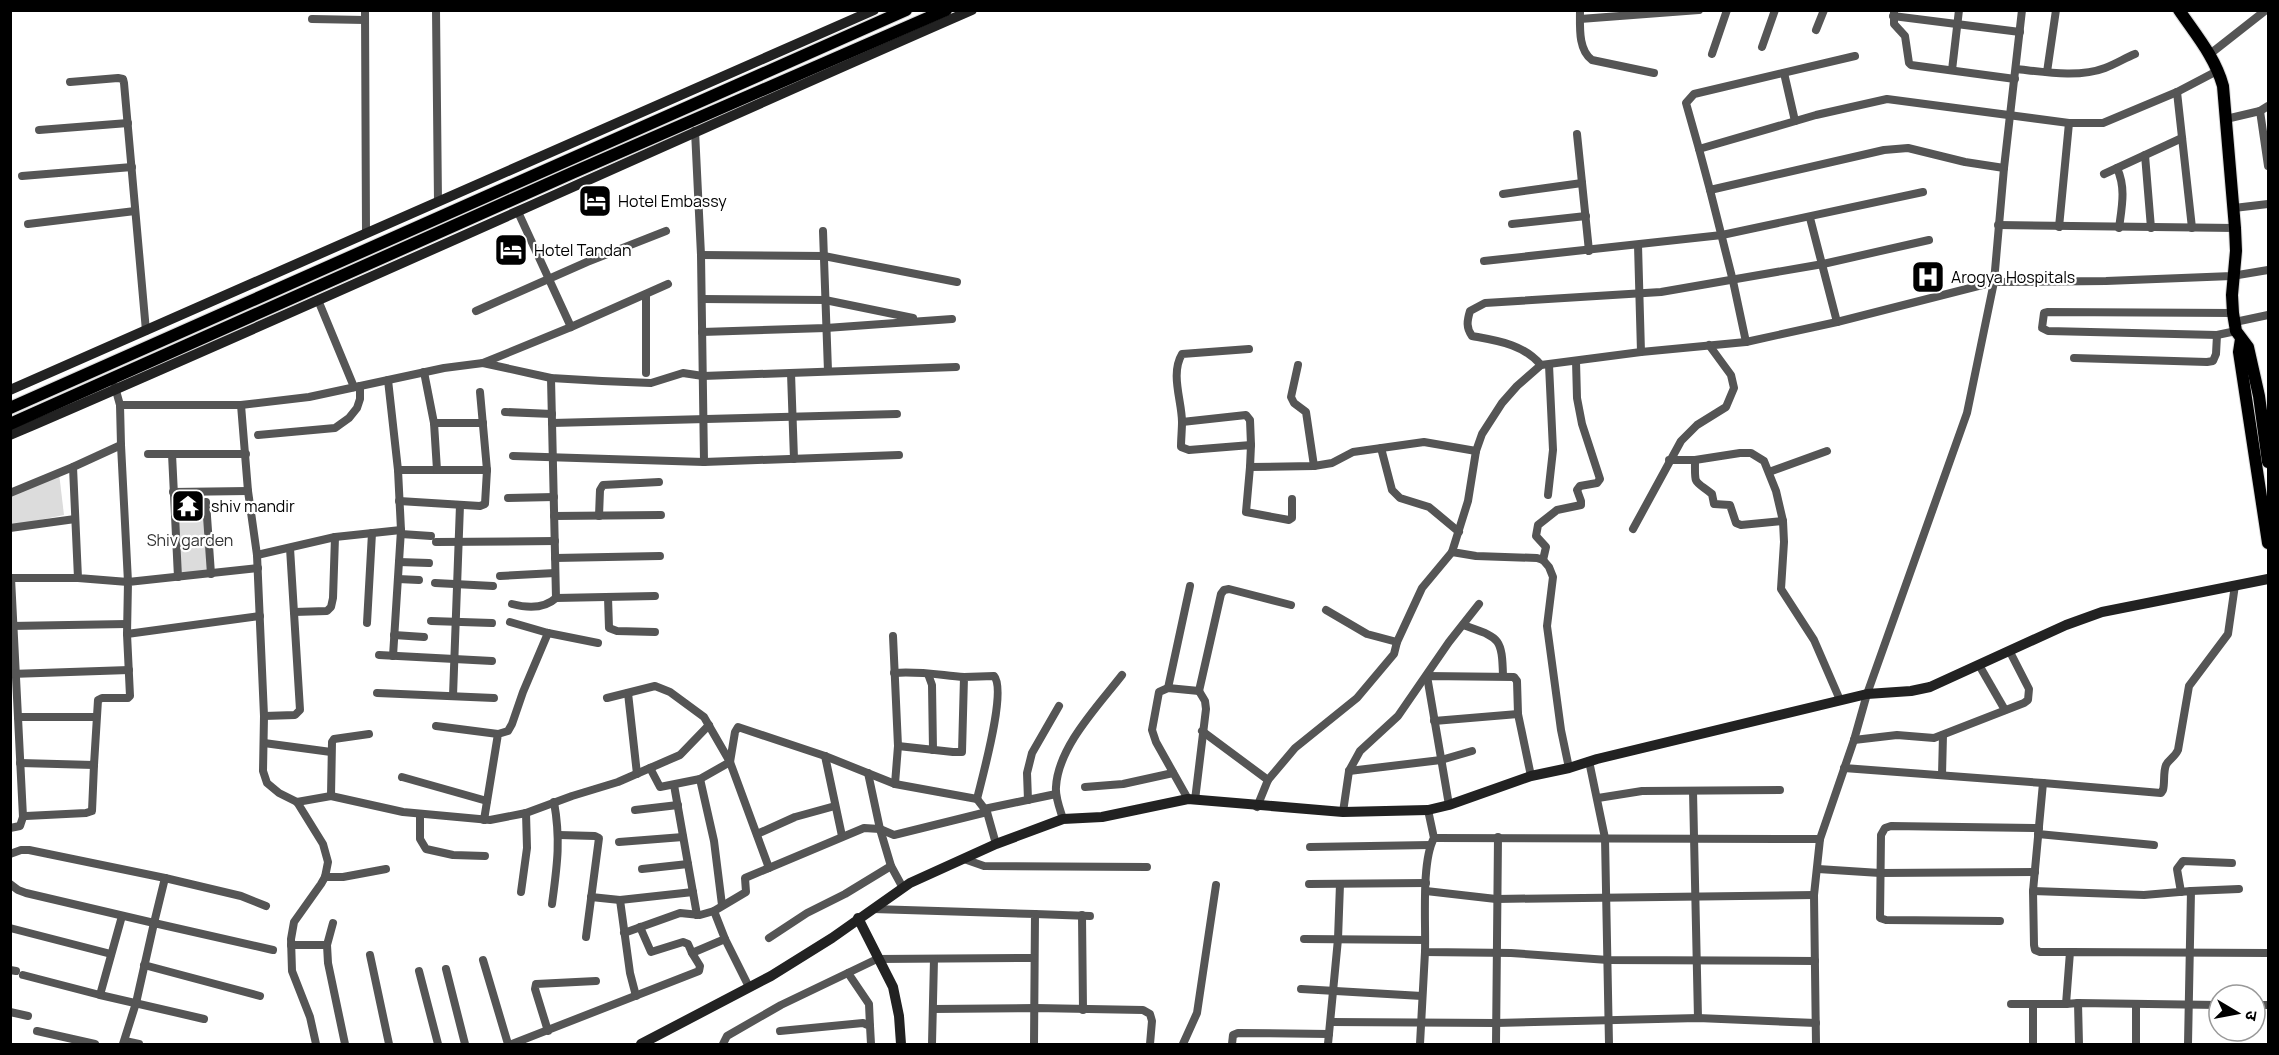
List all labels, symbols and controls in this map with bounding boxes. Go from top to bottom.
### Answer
hotel icon: Hotel Embassy [577,183,613,219]
place label: Hotel Embassy [618,190,727,212]
hotel icon: Hotel Tandan [493,232,529,268]
place label: Hotel Tandan [534,239,631,261]
hospital icon: Arogya Hospitals [1910,259,1946,295]
place label: Arogya Hospitals [1951,266,2075,288]
temple icon: shiv mandir [170,488,206,524]
place label: shiv mandir [211,495,295,517]
park label: Shiv garden [147,529,233,551]
north arrow [2207,983,2267,1043]
text: उ [2240,1009,2263,1023]

